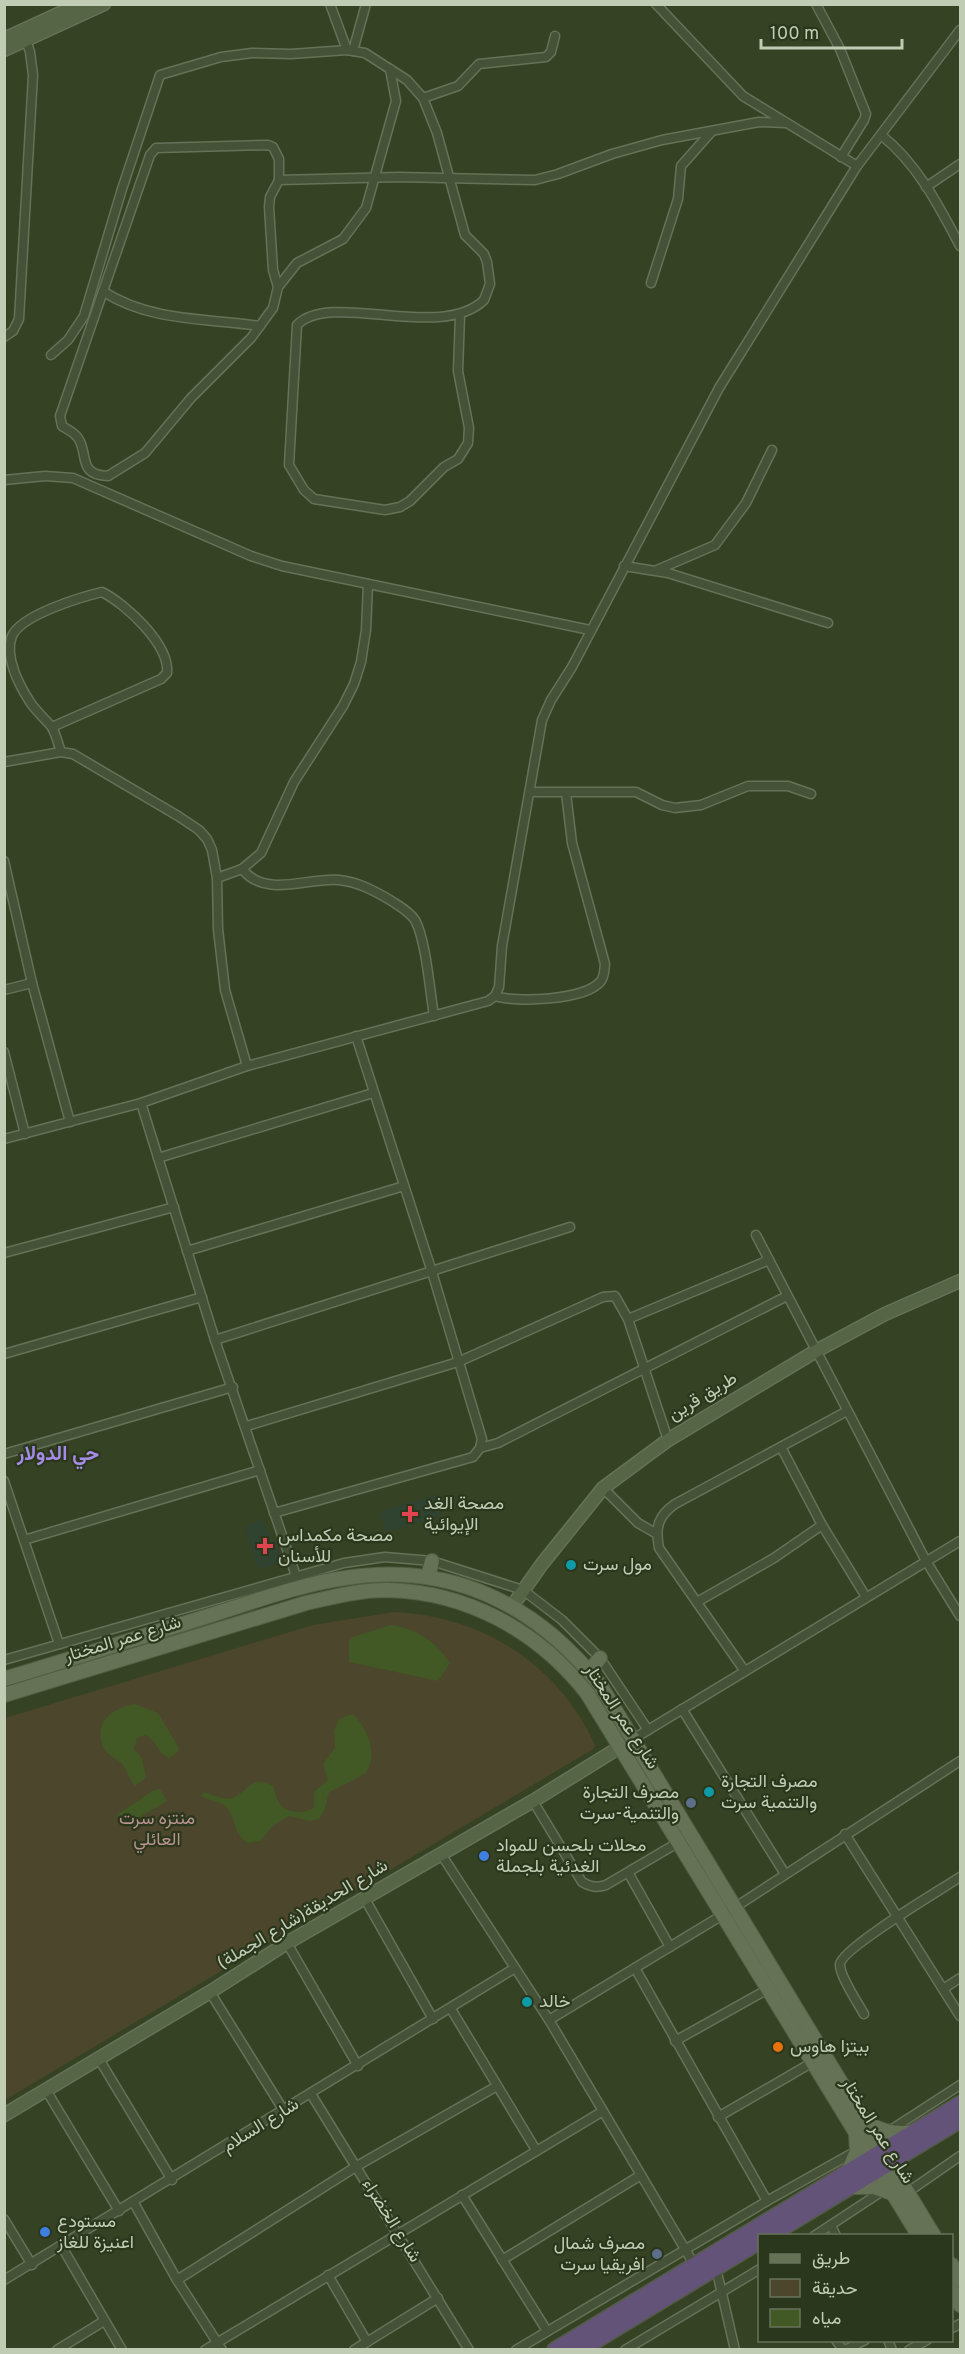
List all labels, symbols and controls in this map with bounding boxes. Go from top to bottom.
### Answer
scale bar [761,12,902,50]
text: 100 m [770,23,819,46]
street label: طريق قرين [664,1367,742,1427]
district label: حي الدولار [16,1442,99,1470]
place label: مصحة الغد الإيوائية [424,1493,504,1537]
marker: مصحة الغد الإيوائية [401,1505,419,1523]
place label: مصحة مكمداس للأسنان [278,1525,393,1569]
marker: مصحة مكمداس للأسنان [256,1537,274,1555]
place label: مول سرت [583,1554,652,1577]
marker: مول سرت [564,1558,578,1572]
street label: شارع عمر المختار [61,1611,184,1669]
street label: شارع عمر المختار [578,1659,664,1774]
place label: مصرف التجارة والتنمية سرت [721,1771,818,1815]
place label: مصرف التجارة والتنمية-سرت [580,1782,679,1826]
marker: مصرف التجارة والتنمية سرت [702,1785,716,1799]
marker: مصرف التجارة والتنمية-سرت [684,1796,698,1810]
park label: منتزه سرت العائلي [119,1808,195,1854]
place label: محلات بلحسن للمواد الغدئية بلجملة [496,1835,646,1879]
marker: محلات بلحسن للمواد الغدئية بلجملة [477,1849,491,1863]
street label: شارع الحديقة(شارع الجملة) [213,1855,393,1975]
place label: خالد [539,1991,571,2014]
marker: خالد [520,1995,534,2009]
place label: بيتزا هاوس [790,2036,869,2059]
marker: بيتزا هاوس [771,2040,785,2054]
street label: شارع عمر المختار [835,2073,919,2188]
street label: شارع السلام [218,2093,304,2159]
street label: شارع الخضراء [356,2175,426,2267]
place label: مستودع اعنيزة للغاز [56,2211,134,2255]
marker: مستودع اعنيزة للغاز [38,2225,52,2239]
place label: مصرف شمال افريقيا سرت [554,2233,645,2277]
legend [758,2234,953,2342]
marker: مصرف شمال افريقيا سرت [650,2247,664,2261]
text: طريق [812,2248,850,2271]
text: حديقة [812,2278,858,2301]
text: مياه [812,2308,841,2331]

